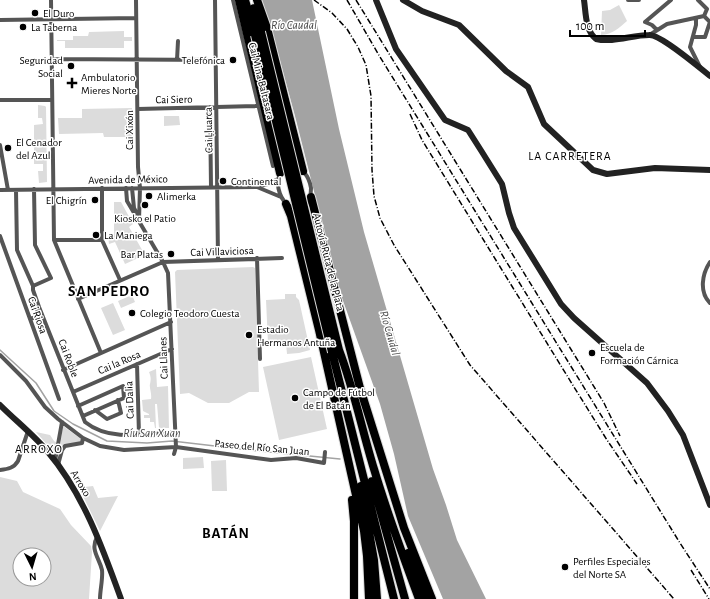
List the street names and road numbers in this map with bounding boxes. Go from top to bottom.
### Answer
street label: Cai Mina Baltasara [247,41,276,121]
street label: Cai Siero [155,94,193,105]
street label: Cai Ḷḷuarca [203,107,214,153]
street label: Cai Xixón [124,110,135,150]
street label: Avenida de México [88,173,168,186]
street label: Autovía Ruta de la Plata [311,212,346,312]
street label: Cai Villaviciosa [190,245,254,258]
street label: Cai Riosa [26,295,49,335]
street label: Cai Llanes [157,337,170,379]
street label: Cai Roble [56,338,81,379]
street label: Cai la Rosa [96,349,142,376]
street label: Cai Dalia [123,381,136,419]
street label: Paseo del Río San Juan [214,438,310,457]
street label: Arroxo [68,468,93,498]

